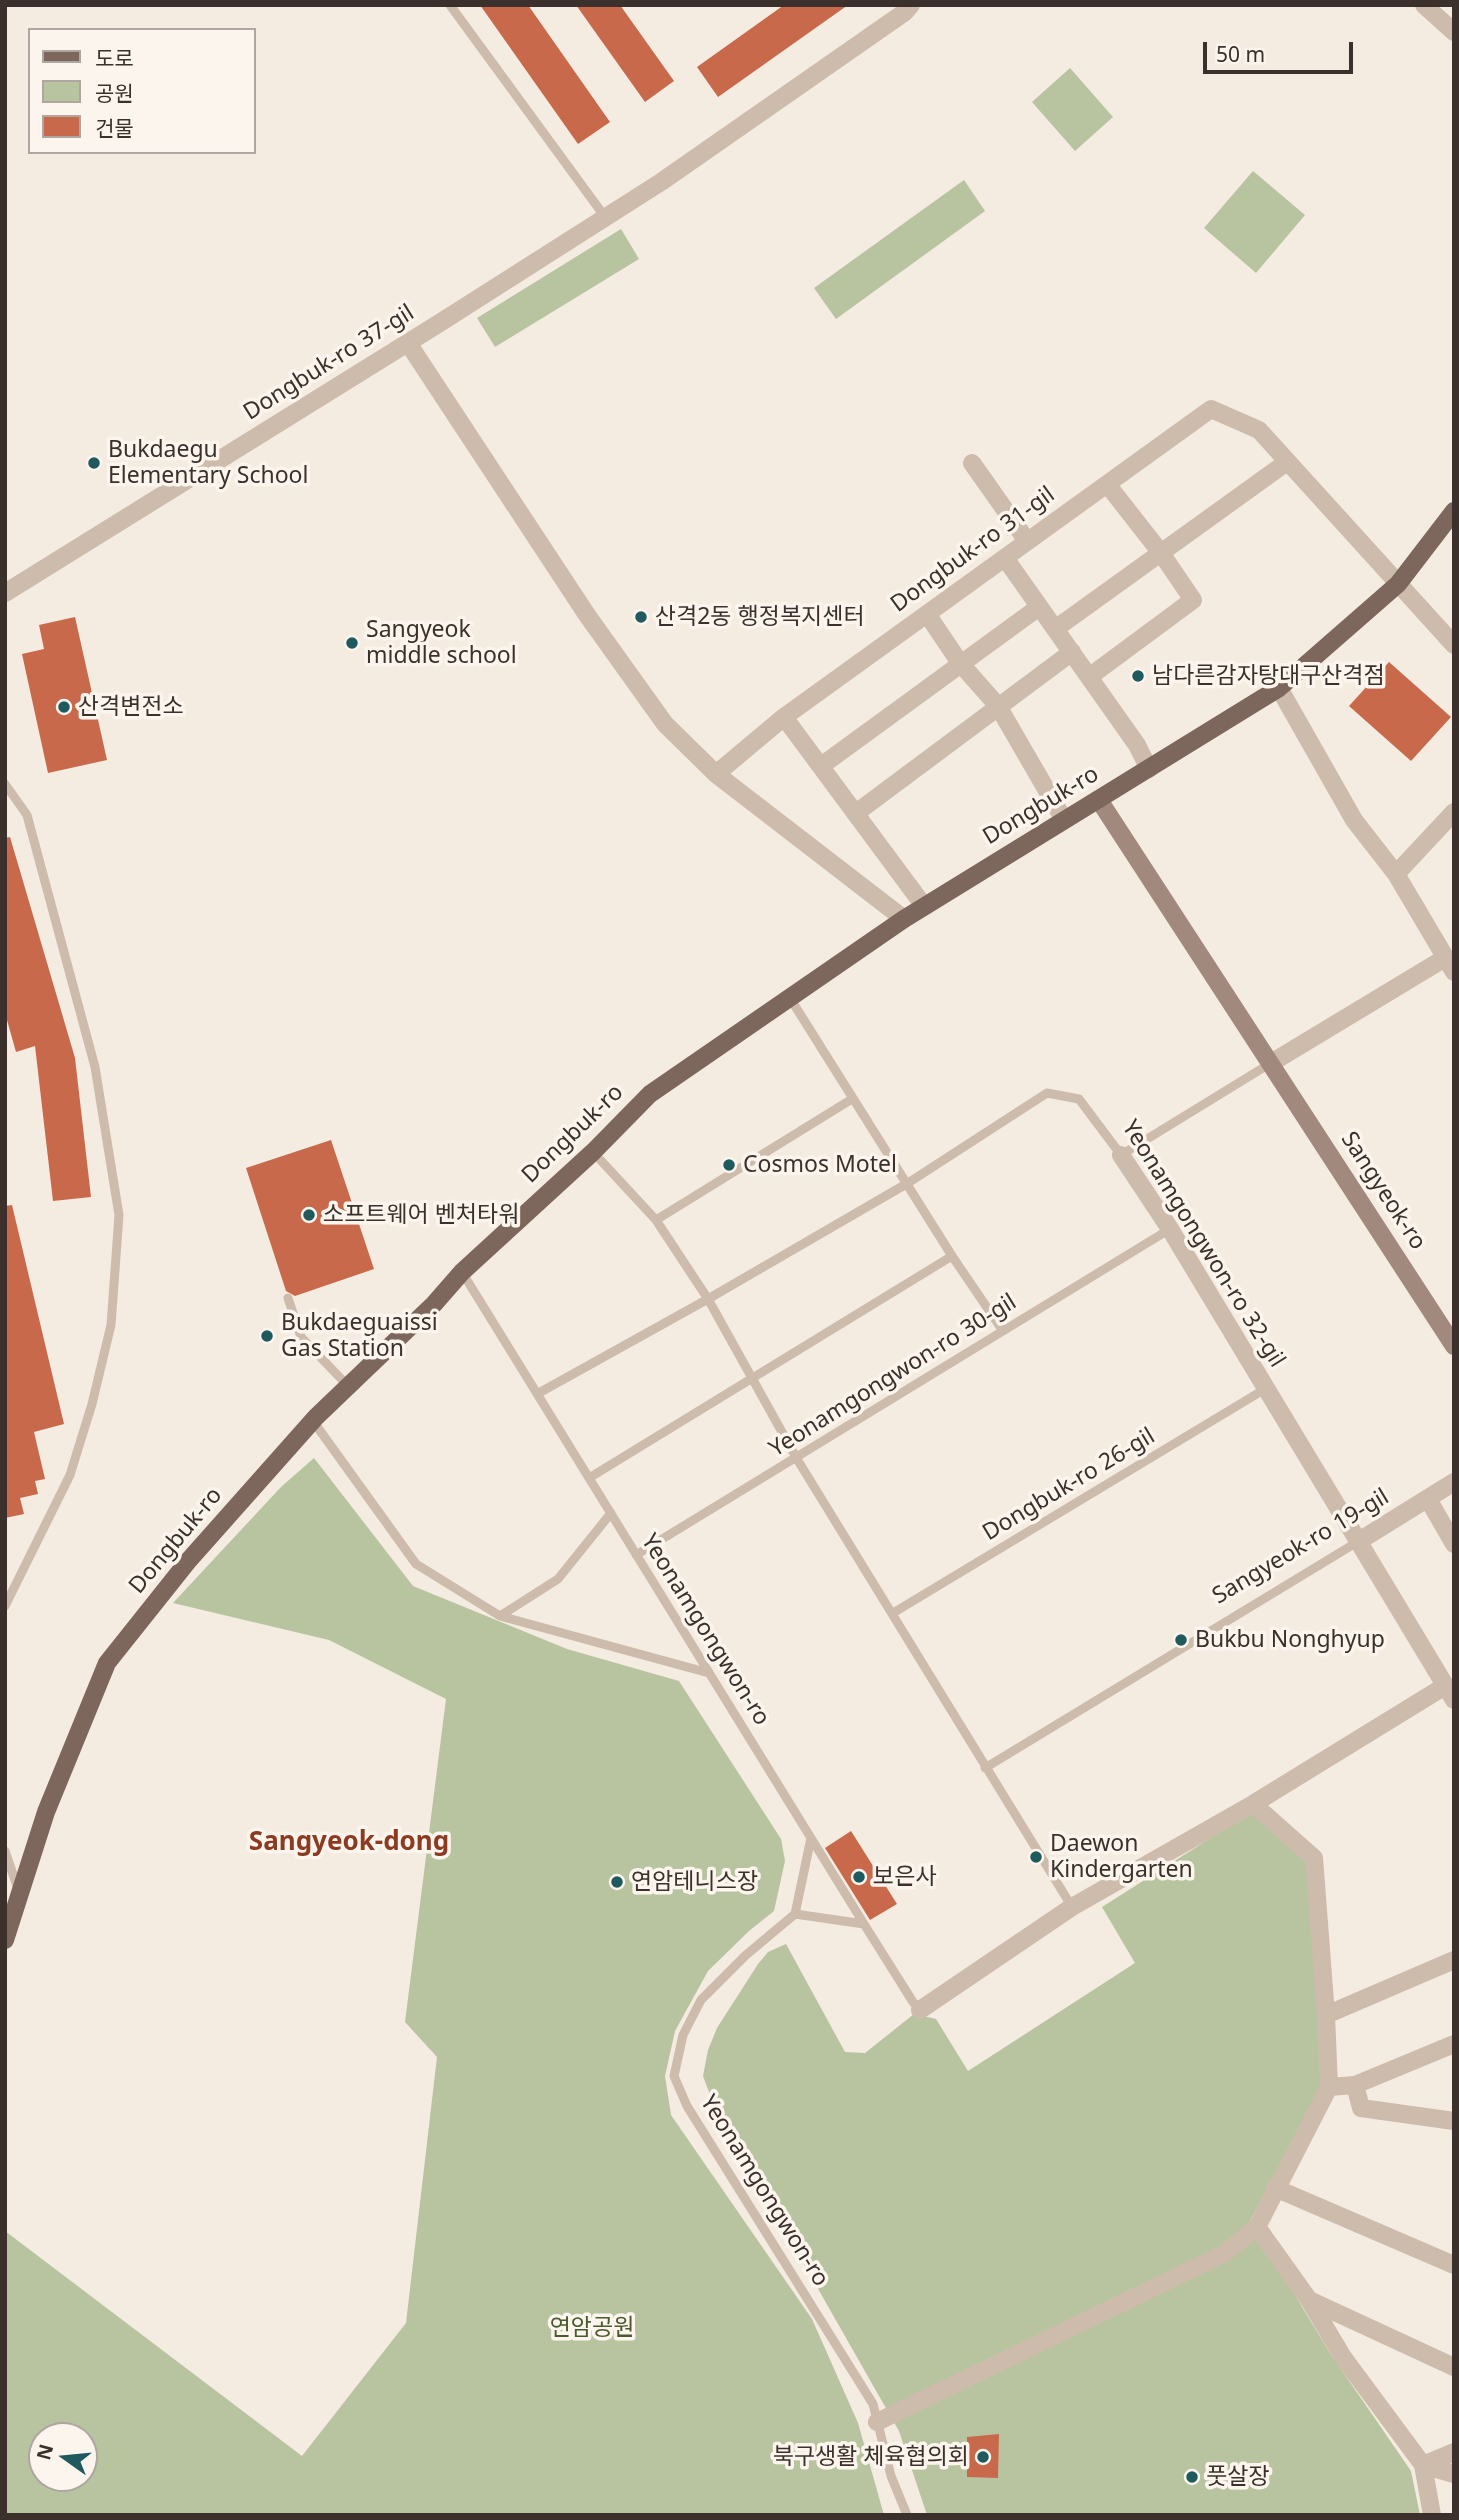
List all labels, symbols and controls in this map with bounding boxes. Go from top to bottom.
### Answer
legend [28,28,256,154]
scale bar [1207,28,1358,72]
text: 50 m [1216,40,1265,68]
text: 도로 [95,44,134,72]
text: 공원 [95,79,134,107]
text: 건물 [95,114,134,142]
street label: Dongbuk-ro 37-gil [239,299,419,427]
place label: Bukdaegu Elementary School [108,436,308,490]
marker: Bukdaegu Elementary School [86,455,102,471]
street label: Dongbuk-ro 31-gil [886,481,1060,619]
place label: 산격2동 행정복지센터 [655,603,865,631]
marker: 산격2동 행정복지센터 [633,609,649,625]
place label: Sangyeok middle school [366,616,517,670]
marker: Sangyeok middle school [344,635,360,651]
place label: 남다른감자탕대구산격점 [1152,662,1385,690]
marker: 남다른감자탕대구산격점 [1130,668,1146,684]
place label: 산격변전소 [78,693,184,721]
marker: 산격변전소 [56,699,72,715]
street label: Dongbuk-ro [978,761,1104,851]
street label: Dongbuk-ro [517,1079,629,1189]
street label: Yeonamgongwon-ro 32-gil [1115,1115,1291,1373]
street label: Sangyeok-ro [1335,1127,1431,1255]
place label: Cosmos Motel [743,1151,897,1179]
marker: Cosmos Motel [721,1157,737,1173]
place label: 소프트웨어 벤처타워 [323,1201,519,1229]
marker: 소프트웨어 벤처타워 [301,1207,317,1223]
street label: Yeonamgongwon-ro 30-gil [764,1288,1022,1464]
place label: Bukdaeguaissi Gas Station [281,1309,438,1363]
marker: Bukdaeguaissi Gas Station [259,1328,275,1344]
street label: Dongbuk-ro 26-gil [978,1423,1160,1547]
street label: Dongbuk-ro [124,1482,228,1600]
street label: Sangyeok-ro 19-gil [1208,1483,1394,1611]
street label: Yeonamgongwon-ro [635,1529,775,1731]
place label: Bukbu Nonghyup [1195,1626,1385,1654]
marker: Bukbu Nonghyup [1173,1632,1189,1648]
district label: Sangyeok-dong [249,1827,449,1859]
place label: Daewon Kindergarten [1050,1830,1193,1884]
marker: Daewon Kindergarten [1028,1849,1044,1865]
place label: 보은사 [873,1863,936,1891]
place label: 연암테니스장 [631,1868,758,1896]
marker: 보은사 [851,1869,867,1885]
marker: 연암테니스장 [609,1874,625,1890]
street label: Yeonamgongwon-ro [694,2090,834,2292]
park label: 연암공원 [550,2314,634,2342]
north arrow [28,2422,98,2492]
text: N [30,2441,59,2463]
place label: 북구생활 체육협의회 [773,2443,969,2471]
marker: 북구생활 체육협의회 [975,2449,991,2465]
place label: 풋살장 [1206,2463,1269,2491]
marker: 풋살장 [1184,2469,1200,2485]

